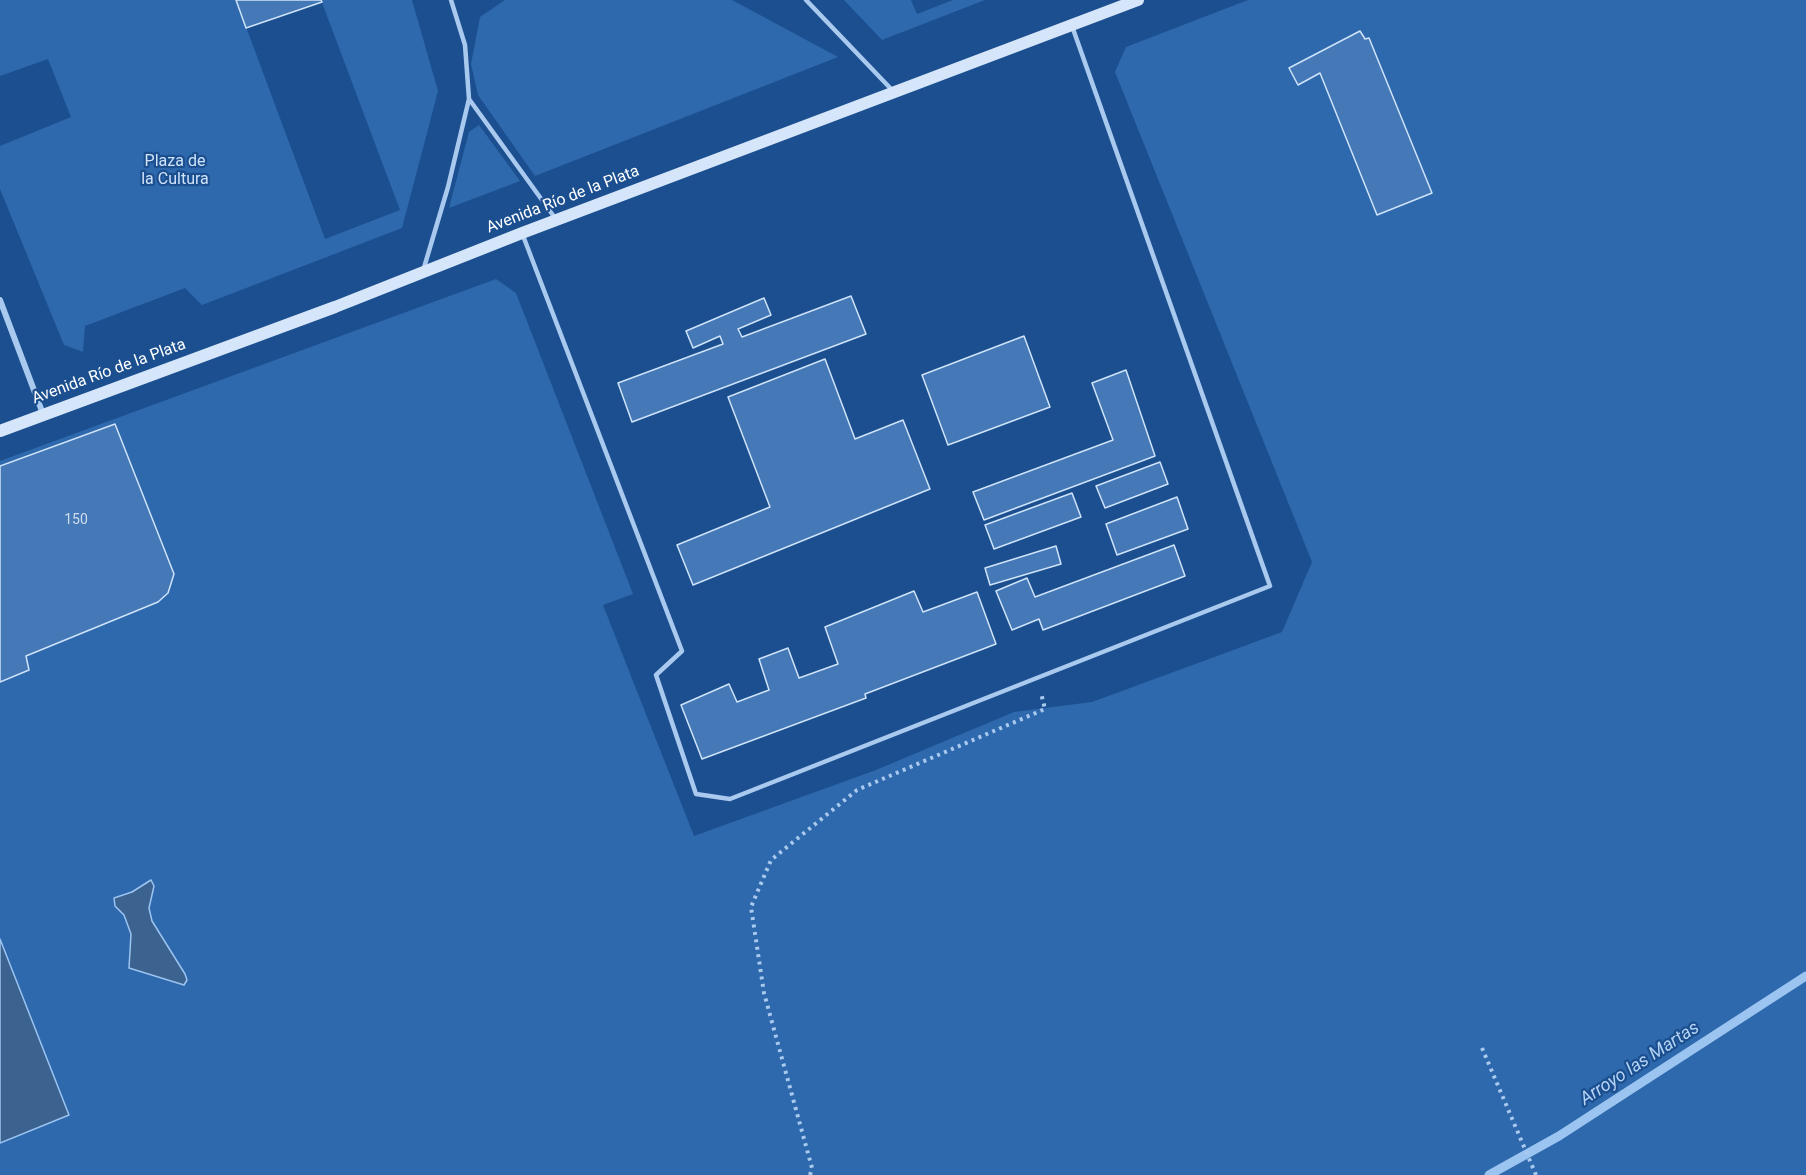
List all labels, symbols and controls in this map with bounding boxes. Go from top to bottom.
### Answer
park label: Plaza de la Cultura [141,152,209,190]
street label: Avenida Río de la Plata [484,162,642,238]
street label: Avenida Río de la Plata [30,335,188,409]
house number: 150 [64,512,88,528]
water label: Arroyo las Martas [1576,1017,1704,1111]

